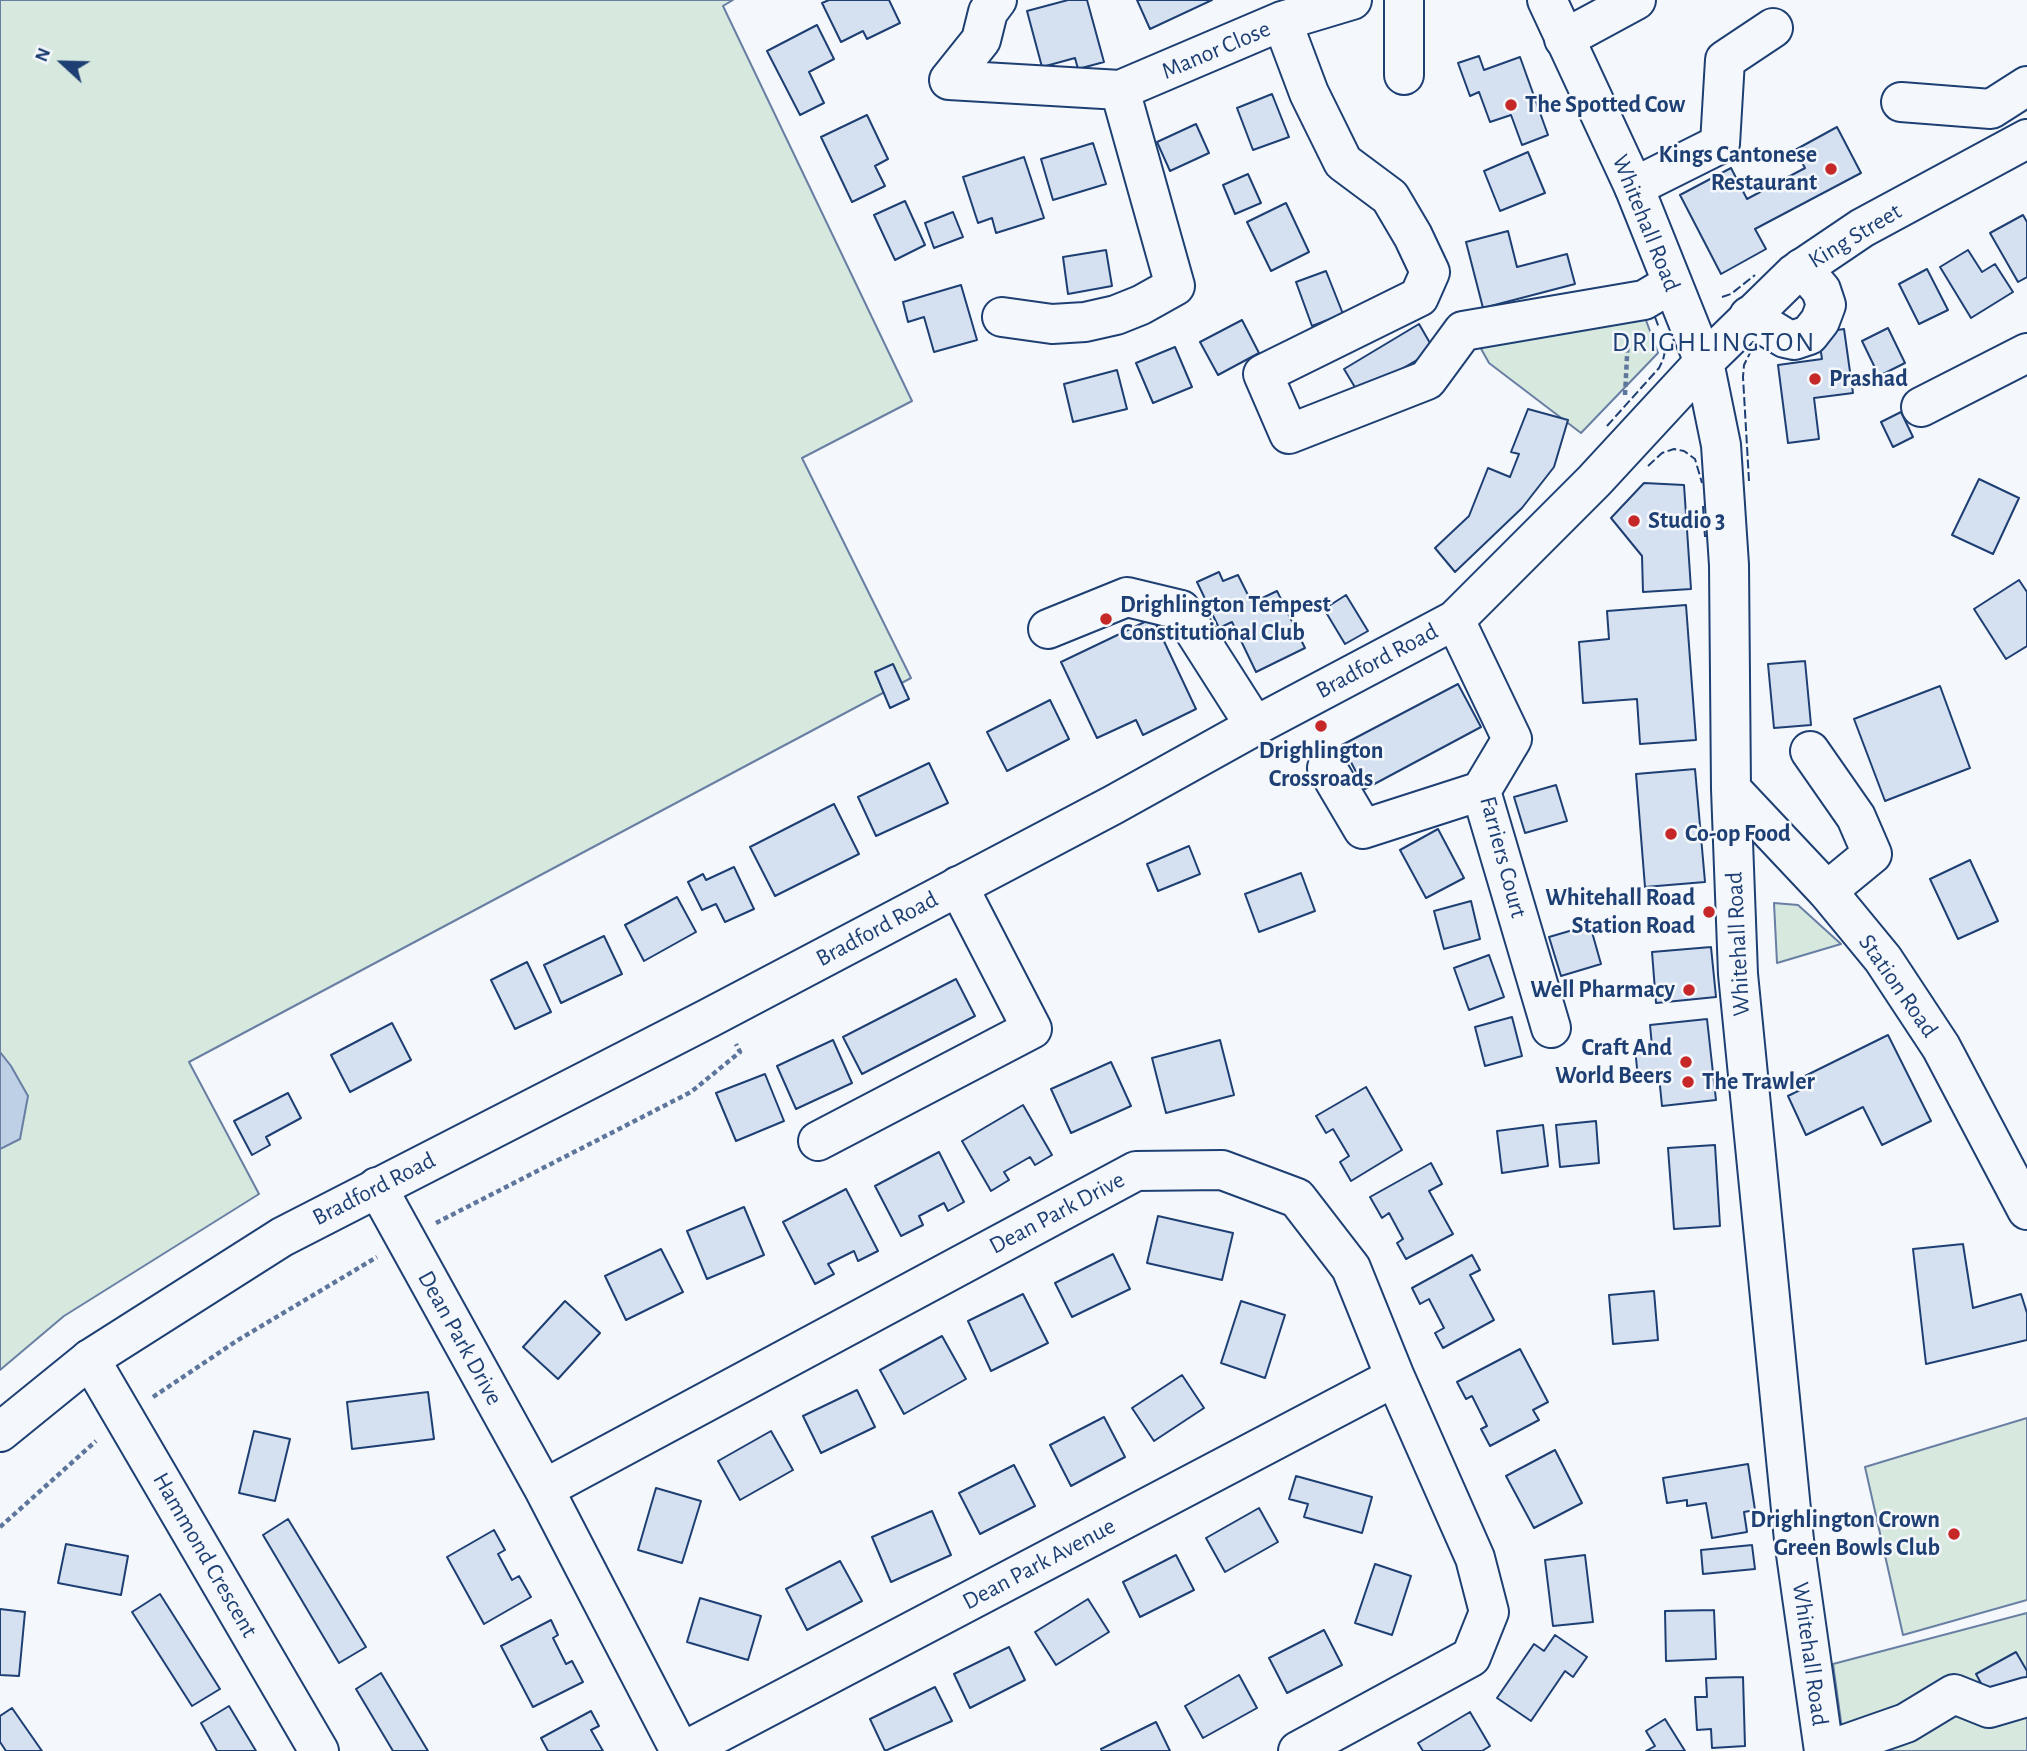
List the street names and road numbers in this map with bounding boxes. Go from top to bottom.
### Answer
street label: Manor Close [1157,14,1275,86]
street label: Whitehall Road [1605,150,1687,296]
street label: King Street [1803,197,1907,275]
street label: Bradford Road [1311,617,1443,705]
street label: Farriers Court [1473,793,1533,921]
street label: Whitehall Road [1720,871,1756,1017]
street label: Bradford Road [811,885,943,973]
street label: Station Road [1852,929,1944,1043]
street label: Bradford Road [308,1146,440,1232]
street label: Dean Park Drive [984,1165,1130,1261]
street label: Dean Park Drive [411,1266,509,1410]
street label: Hammond Crescent [146,1468,264,1642]
street label: Dean Park Avenue [958,1512,1120,1616]
street label: Whitehall Road [1786,1580,1834,1728]

